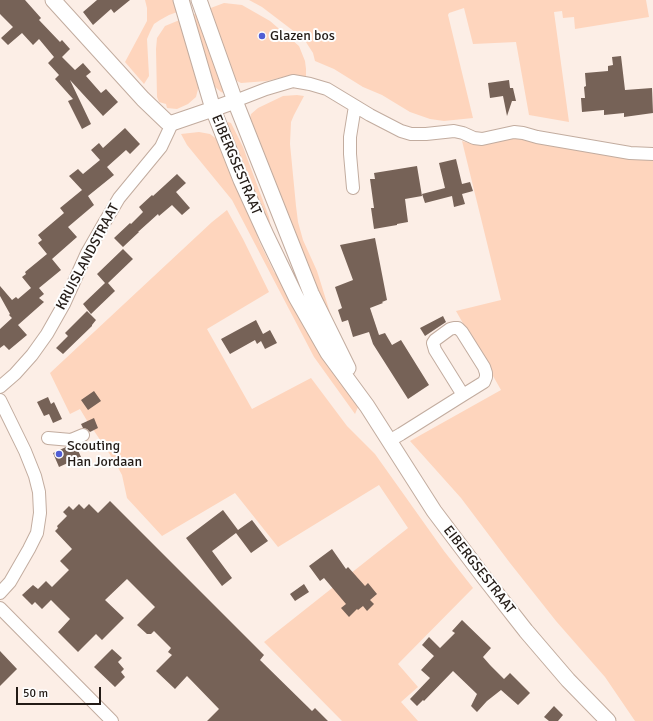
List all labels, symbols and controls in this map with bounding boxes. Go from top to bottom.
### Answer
place label: Glazen bos [270,28,335,44]
marker: Glazen bos [257,31,267,41]
street label: EIBERGSESTRAAT [207,112,265,218]
street label: KRUISLANDSTRAAT [53,201,123,313]
place label: Scouting Han Jordaan [67,438,142,470]
marker: Scouting Han Jordaan [54,449,64,459]
street label: EIBERGSESTRAAT [439,523,519,617]
scale bar [18,679,103,705]
text: 50 m [23,686,48,701]

